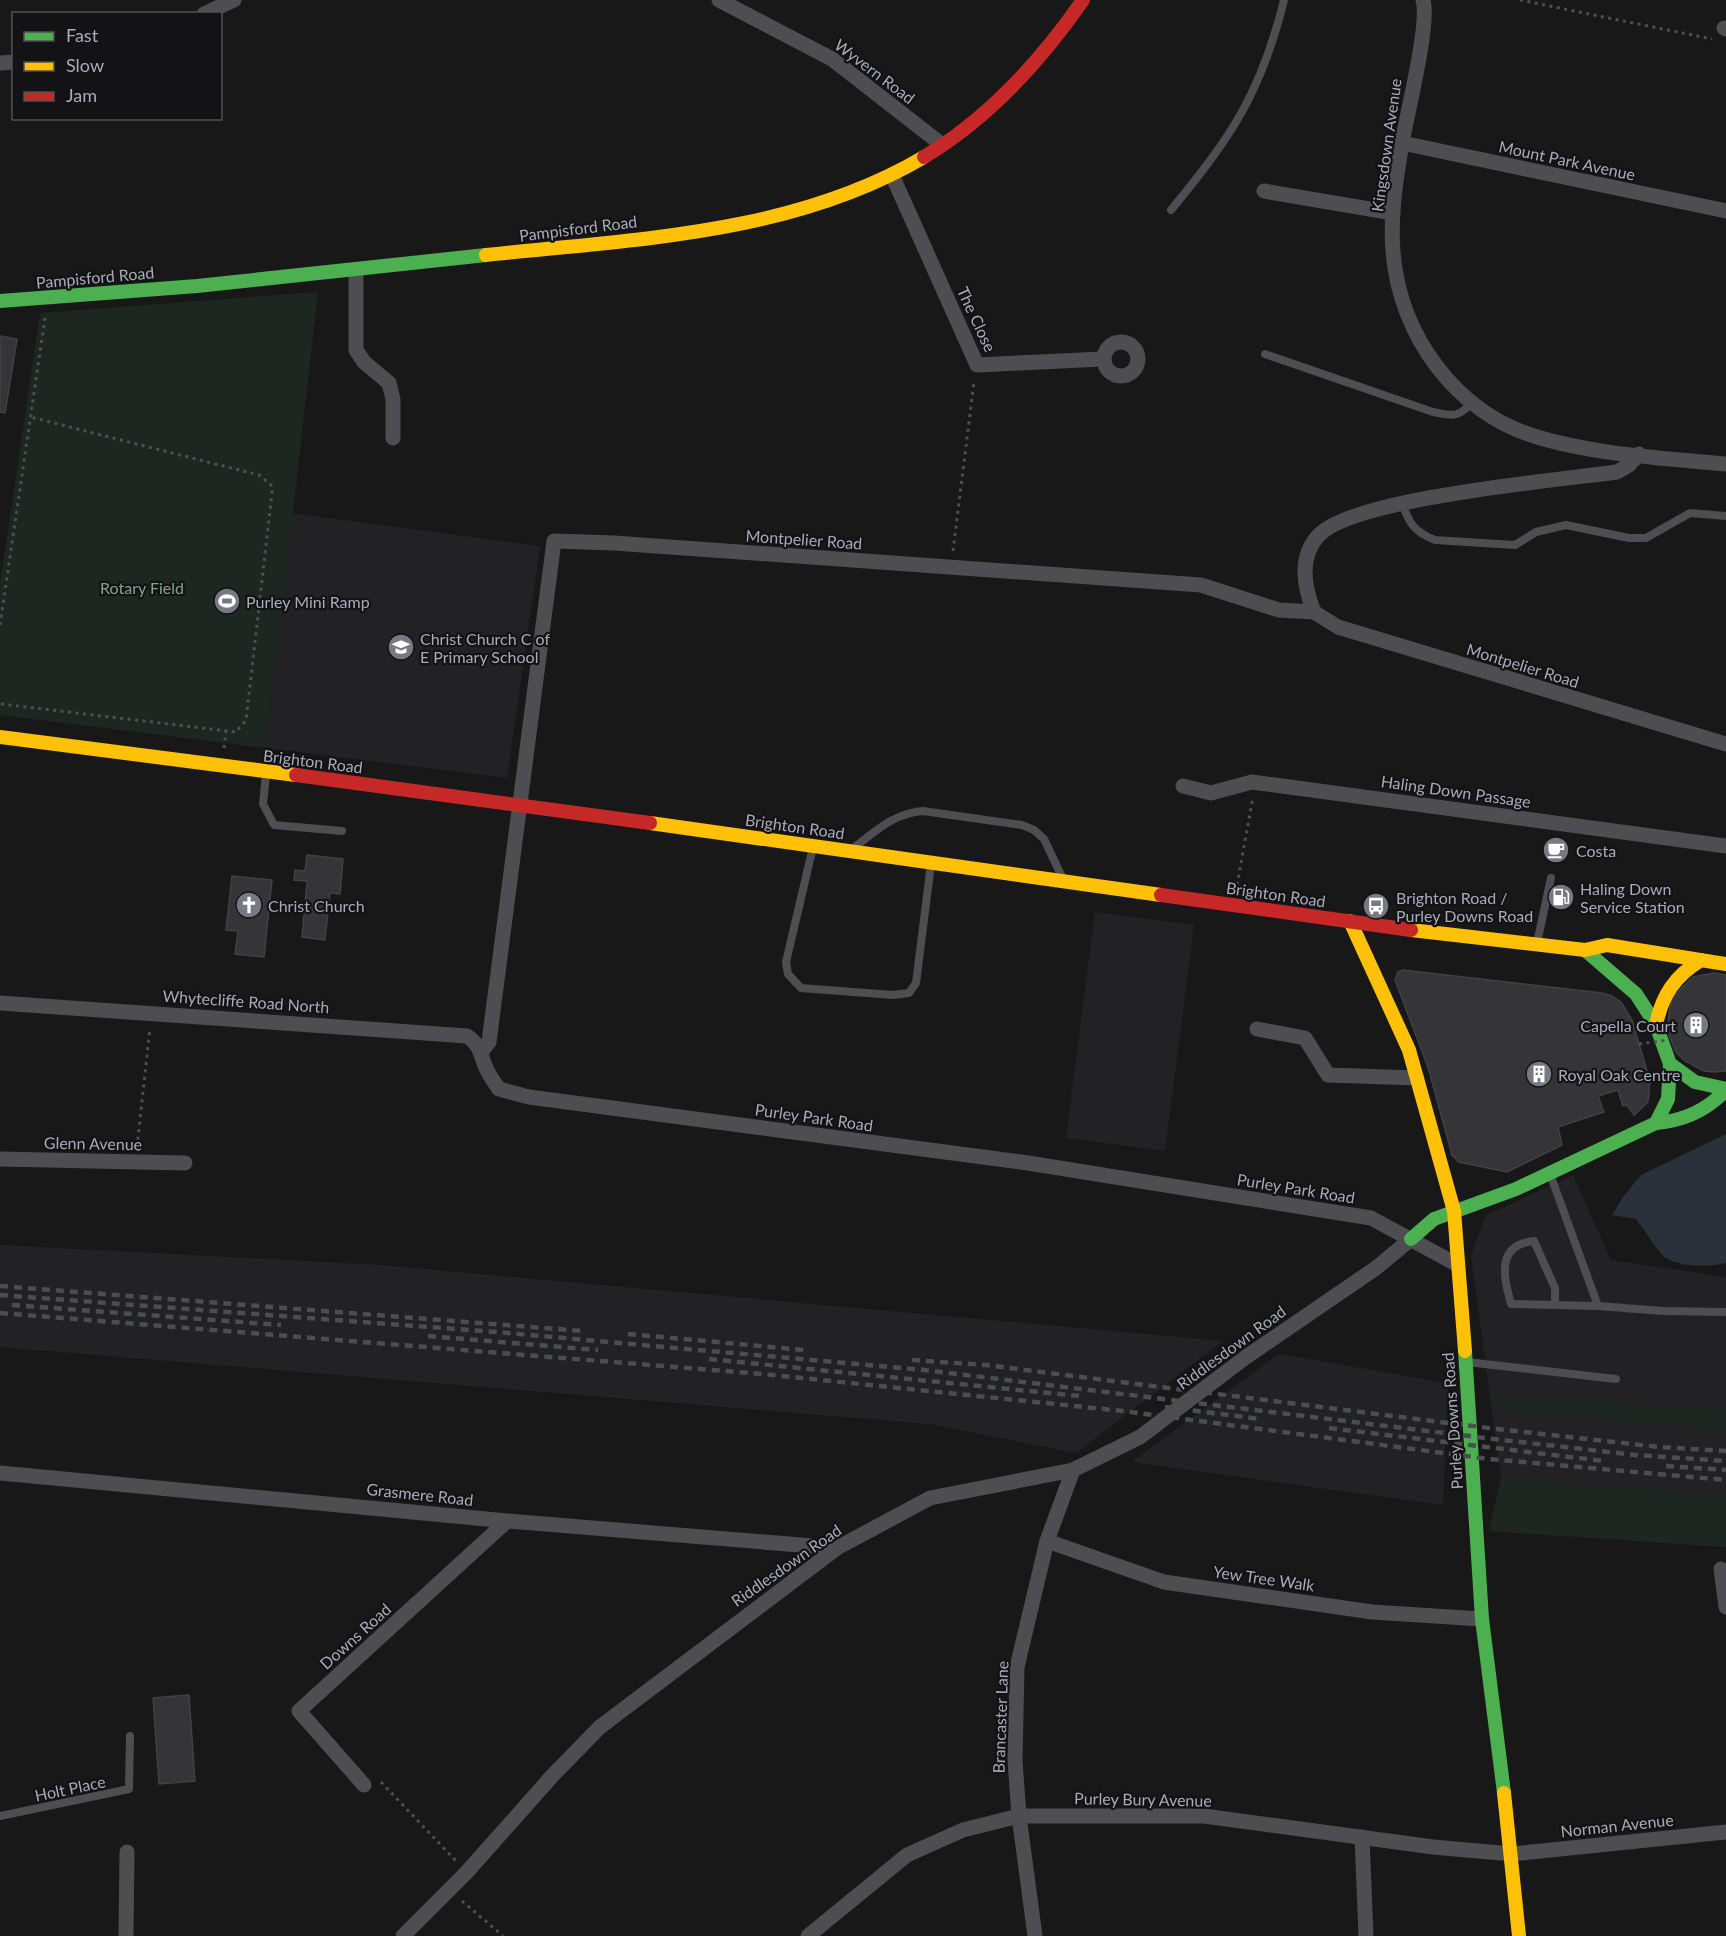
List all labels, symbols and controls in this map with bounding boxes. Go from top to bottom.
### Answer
legend [12,12,222,120]
text: Fast [66,24,99,46]
street label: Wyvern Road [831,35,919,107]
text: Slow [66,54,104,76]
street label: Kingsdown Avenue [1367,77,1405,213]
text: Jam [66,84,97,106]
street label: Mount Park Avenue [1497,136,1637,184]
street label: Pampisford Road [518,211,638,245]
street label: Pampisford Road [35,262,155,292]
street label: The Close [954,283,1000,355]
street label: Montpelier Road [745,525,863,553]
park label: Rotary Field [100,578,184,597]
sports icon: Purley Mini Ramp [212,586,242,616]
place label: Purley Mini Ramp [246,592,370,611]
place label: Christ Church C of E Primary School [420,629,550,666]
school or university icon: Christ Church C of E Primary School [386,632,416,662]
street label: Montpelier Road [1464,639,1582,691]
street label: Brighton Road [262,745,364,777]
street label: Haling Down Passage [1380,771,1532,811]
street label: Brighton Road [744,810,846,842]
cafe icon: Costa [1541,835,1571,865]
place label: Costa [1576,841,1616,860]
street label: Brighton Road [1225,878,1327,910]
place label: Haling Down Service Station [1580,879,1685,916]
fuel station icon: Haling Down Service Station [1546,882,1576,912]
place label: Brighton Road / Purley Downs Road [1396,888,1533,925]
church icon: Christ Church [234,890,264,920]
bus stop icon: Brighton Road / Purley Downs Road [1361,891,1391,921]
place label: Christ Church [268,896,365,915]
street label: Whytecliffe Road North [162,986,330,1016]
building icon: Capella Court [1681,1010,1711,1040]
place label: Capella Court [1580,1016,1676,1035]
building icon: Royal Oak Centre [1524,1059,1554,1089]
place label: Royal Oak Centre [1558,1065,1680,1084]
street label: Purley Park Road [754,1099,874,1135]
street label: Glenn Avenue [44,1133,142,1153]
street label: Purley Park Road [1236,1169,1356,1207]
street label: Riddlesdown Road [1173,1301,1289,1393]
street label: Purley Downs Road [1438,1352,1466,1490]
street label: Grasmere Road [366,1479,474,1509]
street label: Riddlesdown Road [727,1520,845,1610]
street label: Yew Tree Walk [1212,1561,1317,1595]
street label: Downs Road [316,1599,394,1673]
street label: Brancaster Lane [989,1660,1011,1774]
street label: Holt Place [33,1771,107,1805]
street label: Purley Bury Avenue [1074,1788,1212,1810]
street label: Norman Avenue [1560,1810,1674,1840]

